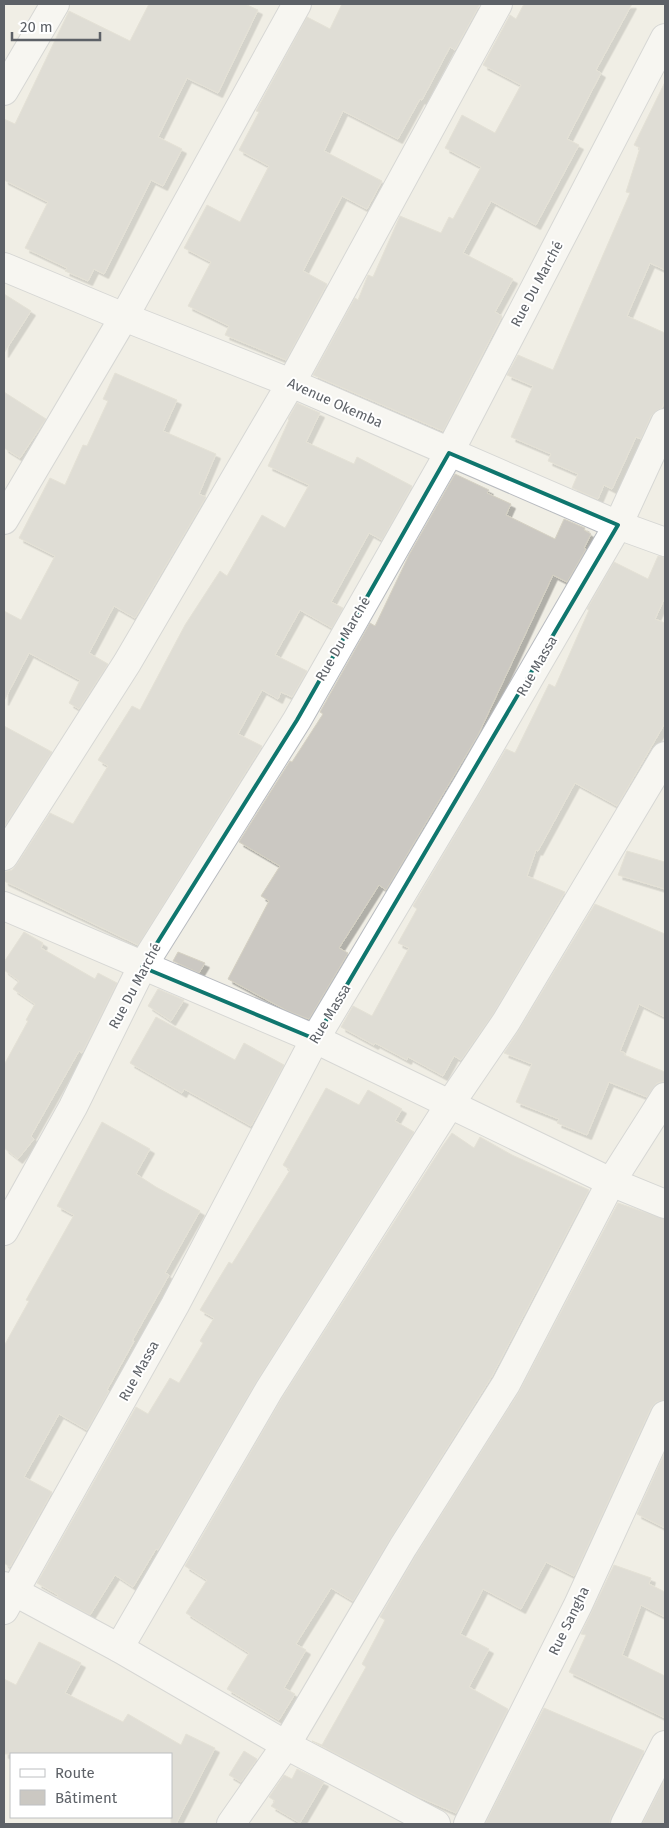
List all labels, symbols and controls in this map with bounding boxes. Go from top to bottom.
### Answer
scale bar [12,10,100,42]
text: 20 m [20,18,53,36]
street label: Rue Du Marché [507,238,567,330]
street label: Avenue Okemba [285,374,385,432]
street label: Rue Du Marché [312,594,374,684]
street label: Rue Massa [513,633,561,699]
street label: Rue Du Marché [105,940,165,1032]
street label: Rue Massa [306,981,354,1047]
street label: Rue Massa [115,1338,163,1404]
street label: Rue Sangha [545,1584,593,1658]
legend [10,1753,172,1818]
text: Route [55,1764,95,1782]
text: Bâtiment [55,1789,118,1807]

